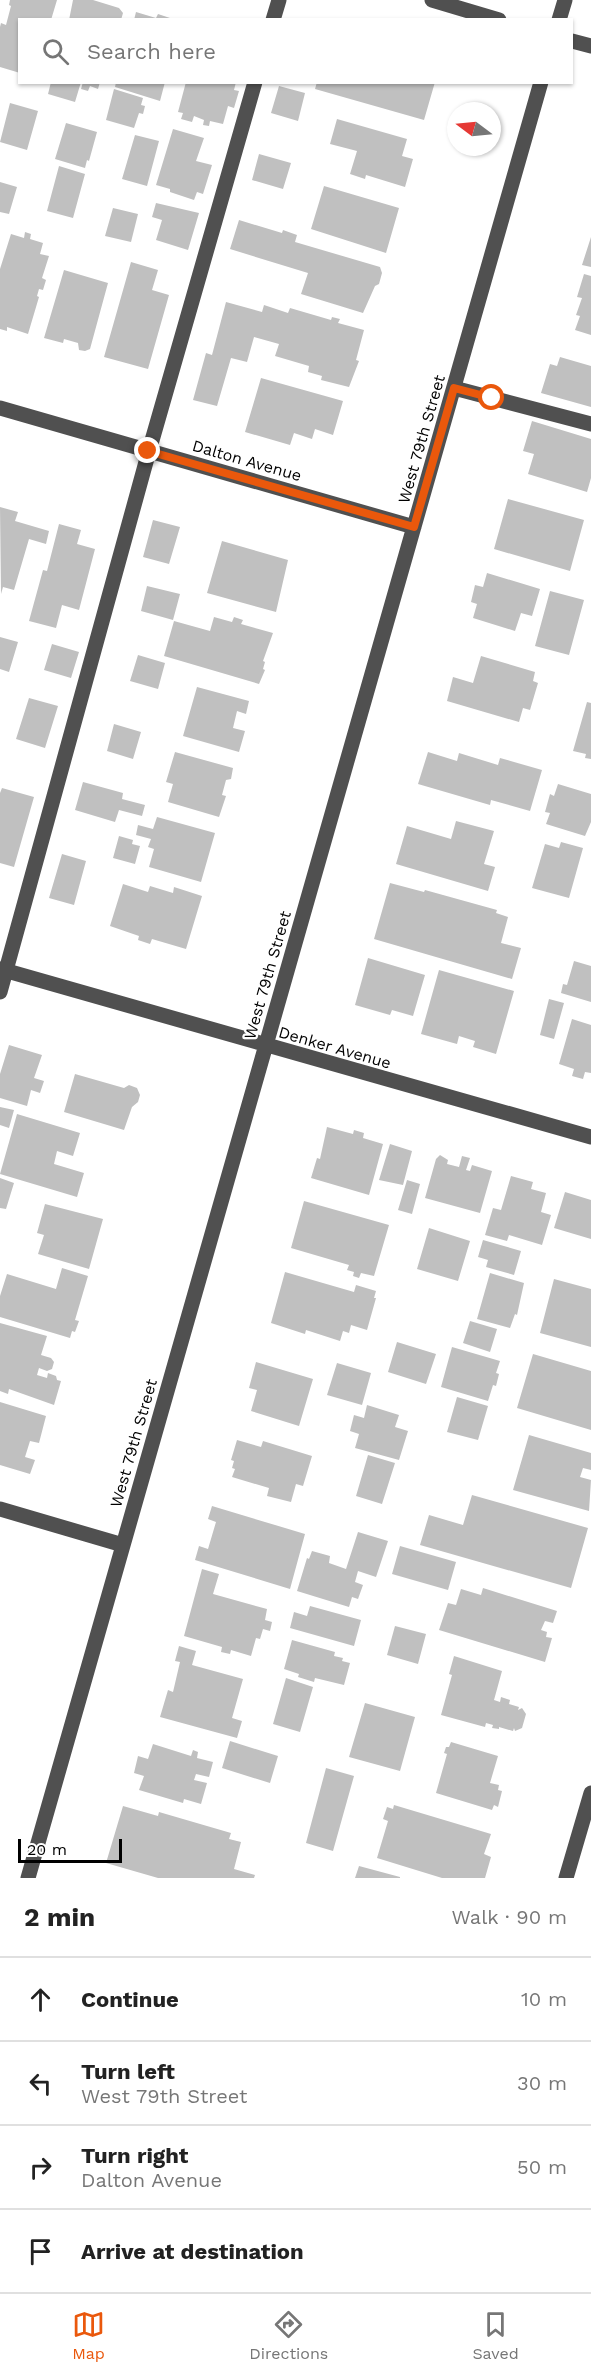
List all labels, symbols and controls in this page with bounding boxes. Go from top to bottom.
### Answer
search box [18,18,573,84]
icon: search [39,35,72,68]
text: Search here [87,39,216,64]
north arrow [447,102,501,156]
street label: West 79th Street [394,372,449,506]
route start [478,384,504,410]
street label: Dalton Avenue [190,436,304,485]
route end [134,437,160,463]
street label: West 79th Street [240,908,295,1042]
street label: Denker Avenue [276,1022,393,1073]
street label: West 79th Street [106,1376,161,1510]
scale bar [18,1836,122,1864]
text: 20 m [27,1840,67,1859]
text: 2 min [24,1902,95,1932]
text: Walk · 90 m [451,1905,567,1929]
icon: ahead [24,1983,57,2016]
text: Continue [81,1987,179,2012]
text: 10 m [521,1987,567,2011]
text: Turn left [81,2059,175,2084]
icon: left [24,2067,57,2100]
text: 30 m [517,2071,567,2095]
text: West 79th Street [81,2084,247,2108]
text: Turn right [81,2143,188,2168]
icon: right [24,2151,57,2184]
text: 50 m [517,2155,567,2179]
text: Dalton Avenue [81,2168,222,2192]
icon: arrive [24,2235,57,2268]
text: Arrive at destination [81,2239,304,2264]
tab: Map [72,2308,105,2363]
tab: Directions [249,2308,328,2363]
tab: Saved [472,2308,519,2363]

